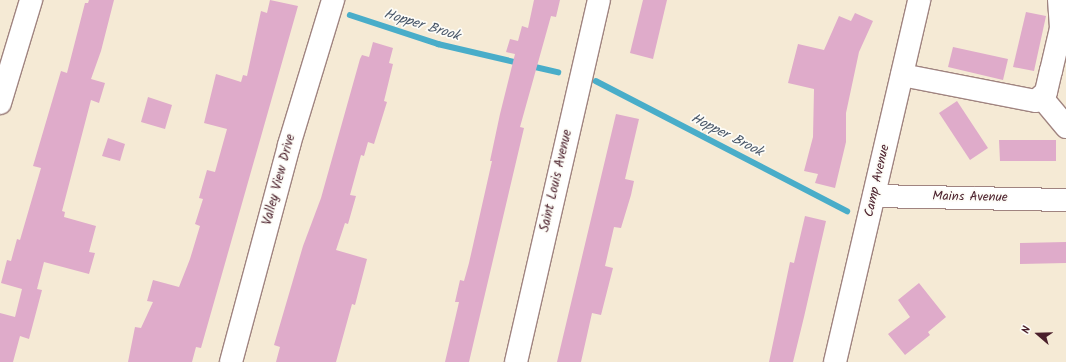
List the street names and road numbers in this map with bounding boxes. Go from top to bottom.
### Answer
street label: Saint Louis Avenue [538,128,576,234]
street label: Valley View Drive [260,133,300,227]
street label: Camp Avenue [862,143,894,219]
street label: Mains Avenue [932,190,1008,206]

